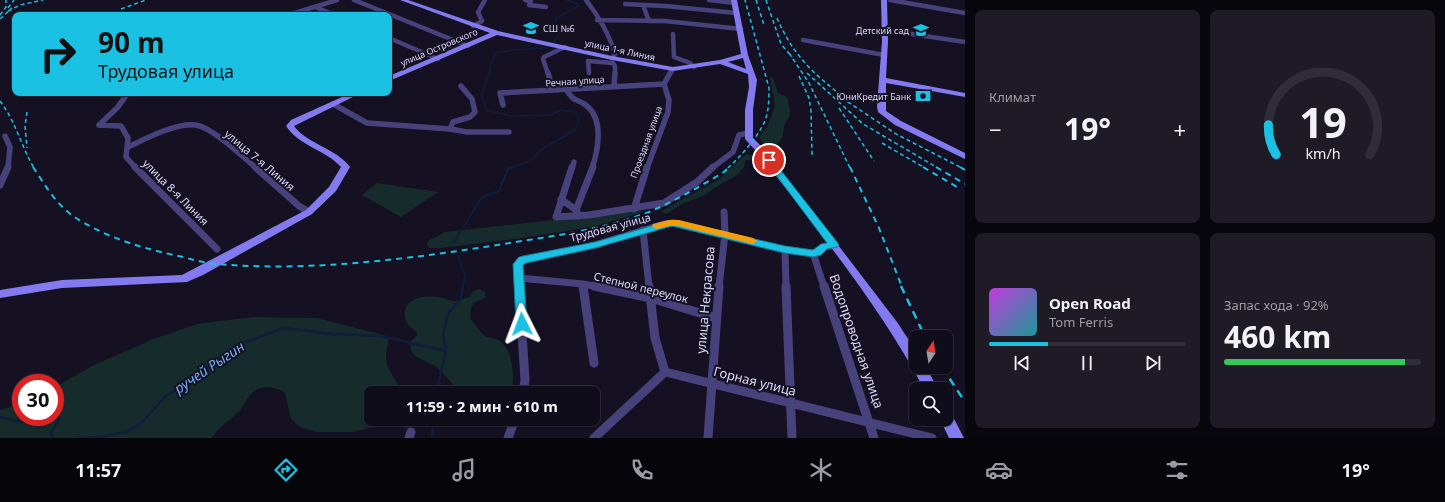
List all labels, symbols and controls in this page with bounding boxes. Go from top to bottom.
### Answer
school or university icon: СШ №6 [522,19,540,37]
school or university icon: Детский сад [912,21,930,39]
place label: СШ №6 [543,22,575,35]
text: 90 m [98,23,165,61]
place label: Детский сад [856,24,910,37]
street label: улица Островского [398,25,480,69]
icon: right [32,28,84,80]
street label: улица 1-я Линия [584,36,656,64]
text: Трудовая улица [98,59,234,83]
street label: Речная улица [545,72,605,90]
bank icon: ЮниКредит Банк [914,87,932,105]
text: Климат [989,88,1036,106]
place label: ЮниКредит Банк [837,90,911,103]
text: 19 [1299,93,1346,149]
street label: Проездная улица [627,104,665,180]
text: 19° [1064,108,1111,149]
text: − [989,114,1002,144]
text: + [1173,114,1186,144]
street label: улица 7-я Линия [222,126,298,194]
pin [752,143,786,177]
text: km/h [1305,143,1340,162]
icon: arrive [758,149,780,171]
street label: улица 8-я Линия [140,156,212,228]
street label: Трудовая улица [568,209,652,245]
street label: улица Некрасова [691,246,719,354]
street label: Степной переулок [592,268,690,306]
street label: Водопроводная улица [826,271,888,411]
text: Open Road [1049,293,1131,313]
text: Запас хода · 92% [1224,296,1329,314]
position arrow [501,303,543,345]
text: Tom Ferris [1049,313,1113,331]
text: 460 km [1224,316,1331,357]
north arrow [909,330,953,374]
map controls [909,330,953,426]
water label: ручей Рыгин [169,337,248,398]
icon: previous [1011,352,1033,374]
icon: pause [1076,352,1098,374]
icon: next [1142,352,1164,374]
street label: Горная улица [712,362,798,400]
speed limit sign: 30 [12,374,64,426]
button: search [909,382,953,426]
text: 11:59 · 2 мин · 610 m [406,396,558,416]
icon: directions [272,456,300,484]
icon: music [450,456,478,484]
icon: phone [628,456,656,484]
icon: climate [807,456,835,484]
icon: car [985,456,1013,484]
icon: filters [1163,456,1191,484]
text: 11:57 [75,458,121,482]
text: 19° [1342,458,1370,482]

